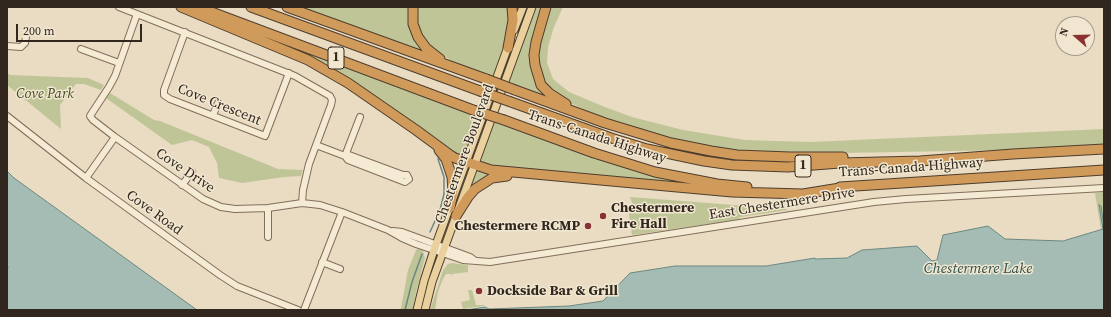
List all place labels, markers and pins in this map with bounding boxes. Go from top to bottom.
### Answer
place label: Chestermere Fire Hall [611,200,694,232]
marker: Chestermere Fire Hall [598,211,608,221]
place label: Chestermere RCMP [455,218,580,234]
marker: Chestermere RCMP [583,221,593,231]
place label: Dockside Bar & Grill [487,283,618,299]
marker: Dockside Bar & Grill [474,286,484,296]

